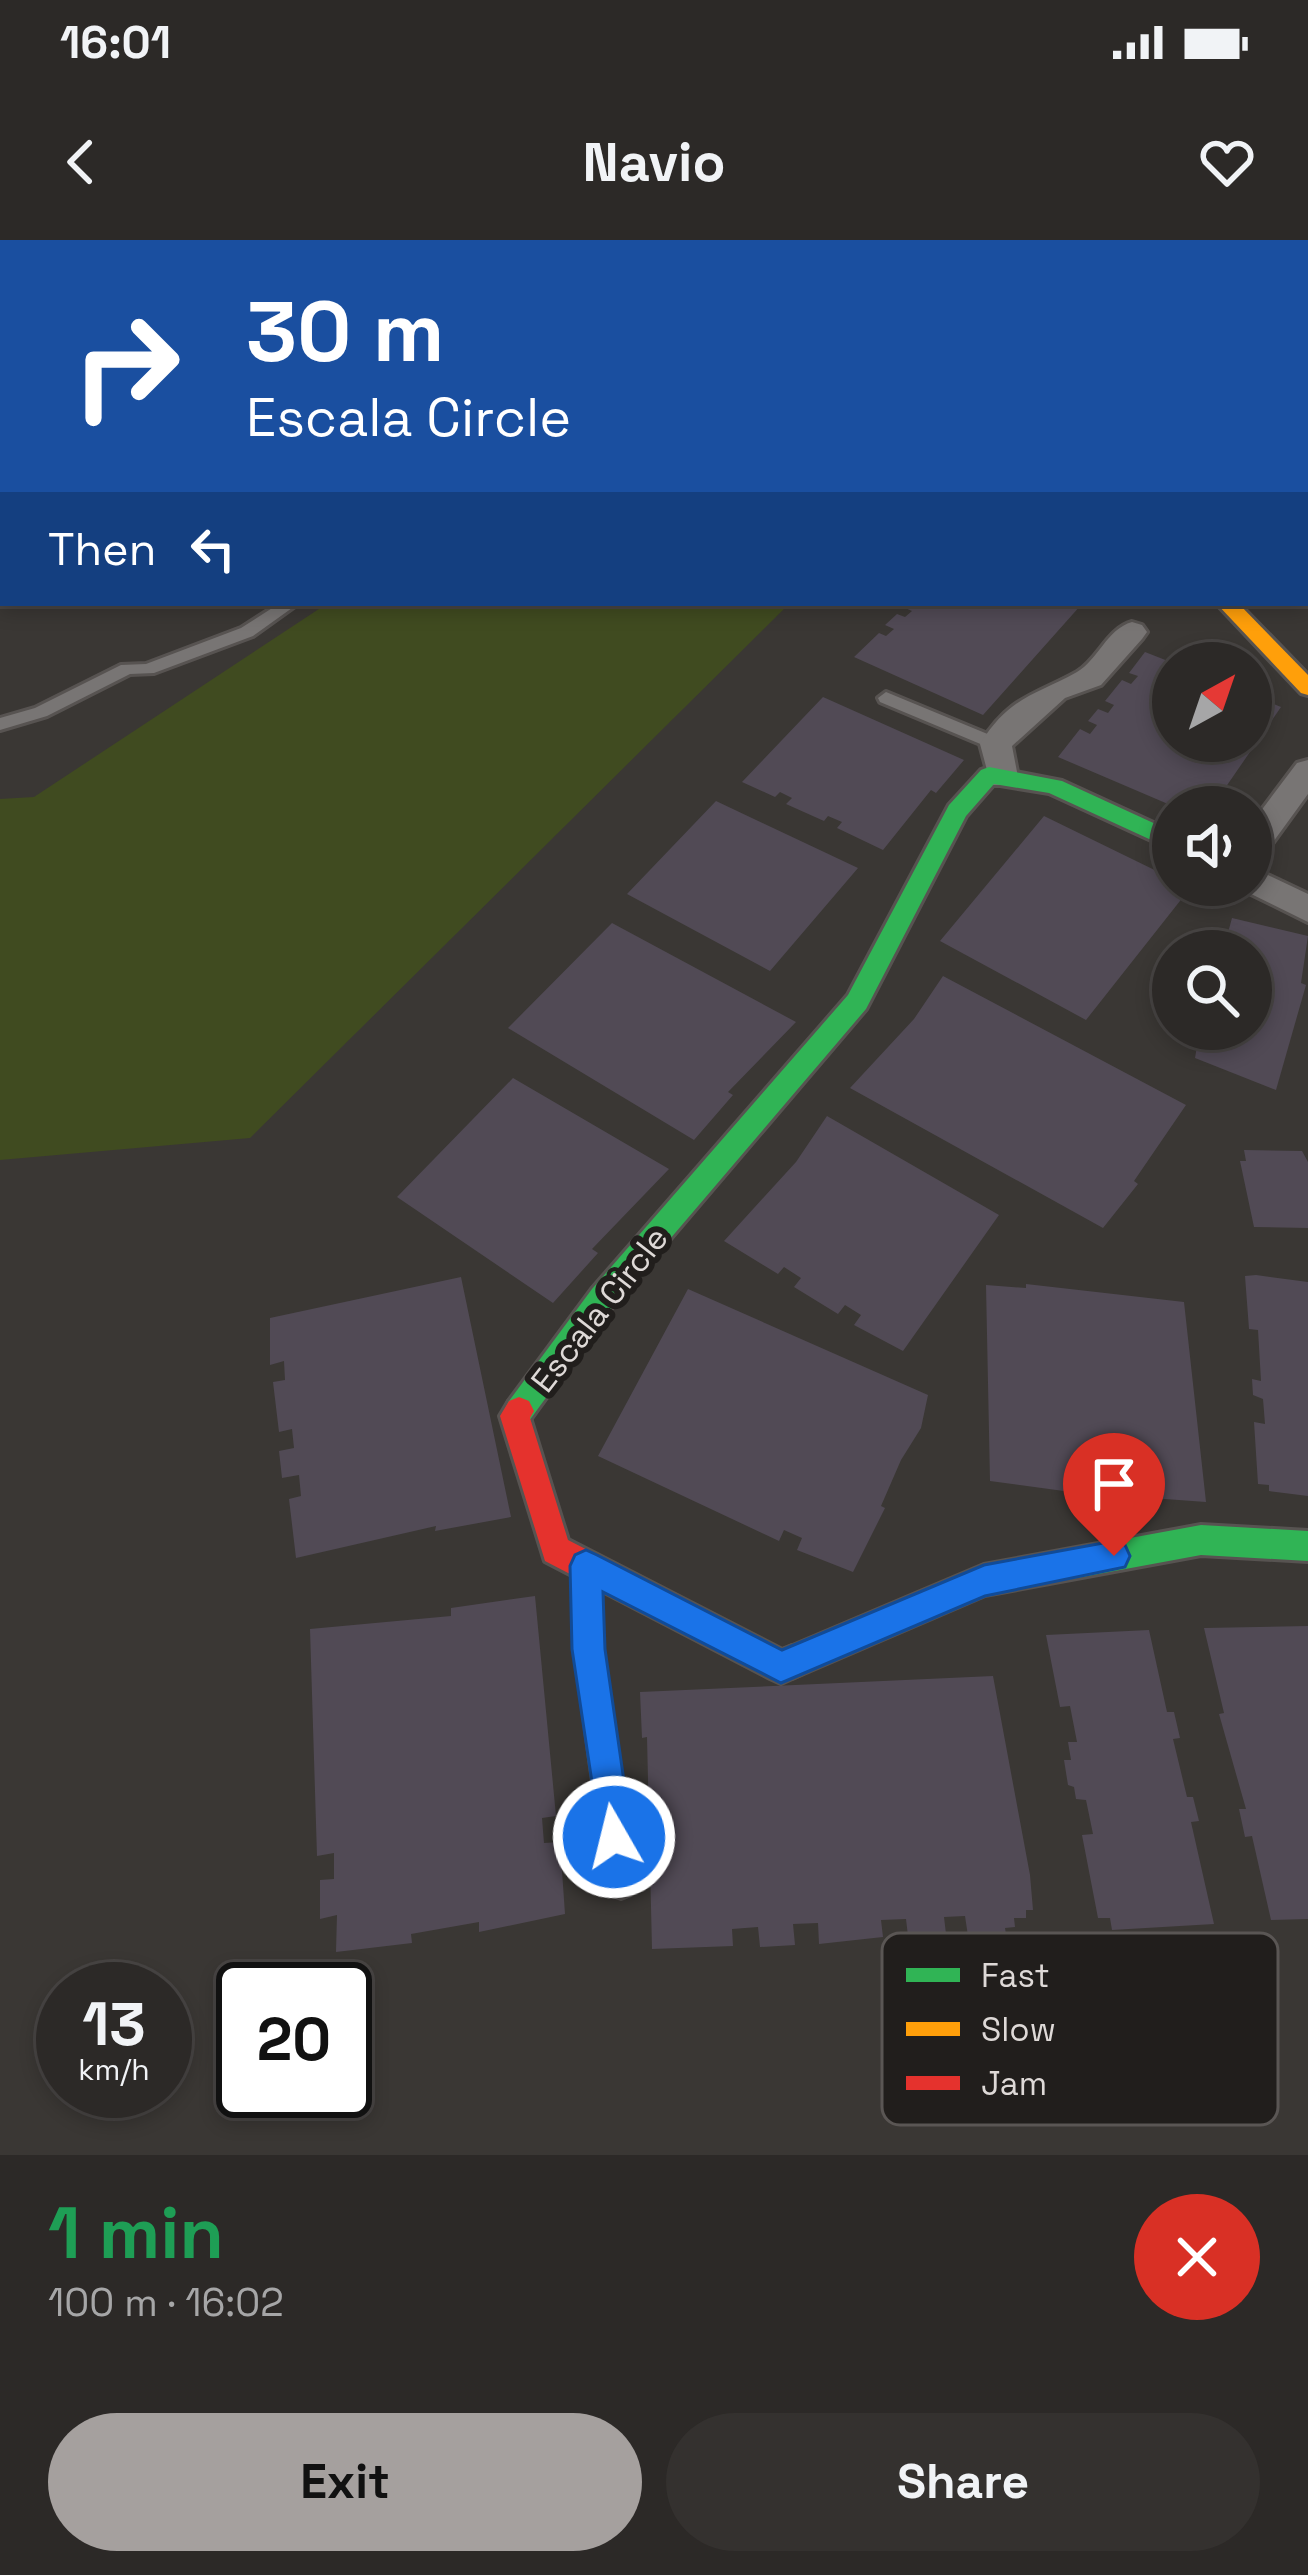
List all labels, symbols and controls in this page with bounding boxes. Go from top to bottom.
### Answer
text: 16:01 [60,14,171,71]
text: Navio [583,128,725,197]
icon: back [48,129,114,195]
icon: heart [1194,129,1260,195]
text: 30 m [246,278,445,386]
icon: right [48,288,204,444]
text: Escala Circle [246,383,571,452]
icon: left [180,516,246,582]
text: Then [48,521,156,578]
north arrow [1152,642,1272,762]
map controls [1152,642,1272,1050]
button: sound [1152,786,1272,906]
button: search [1152,930,1272,1050]
street label: Escala Circle [522,1218,678,1401]
pin [1063,1433,1165,1556]
icon: arrive [1081,1451,1147,1517]
position arrow [551,1774,677,1900]
legend [882,1933,1278,2125]
text: Fast [981,1955,1050,1997]
speed limit sign: 20 [216,1962,372,2118]
text: 13 [82,1986,146,2063]
text: Slow [981,2009,1056,2051]
text: km/h [78,2050,150,2089]
text: Jam [981,2063,1047,2105]
text: 1 min [48,2187,224,2279]
button: close [1134,2194,1260,2320]
text: 100 m · 16:02 [48,2278,284,2327]
button: Exit [48,2413,642,2551]
button: Share [666,2413,1260,2551]

